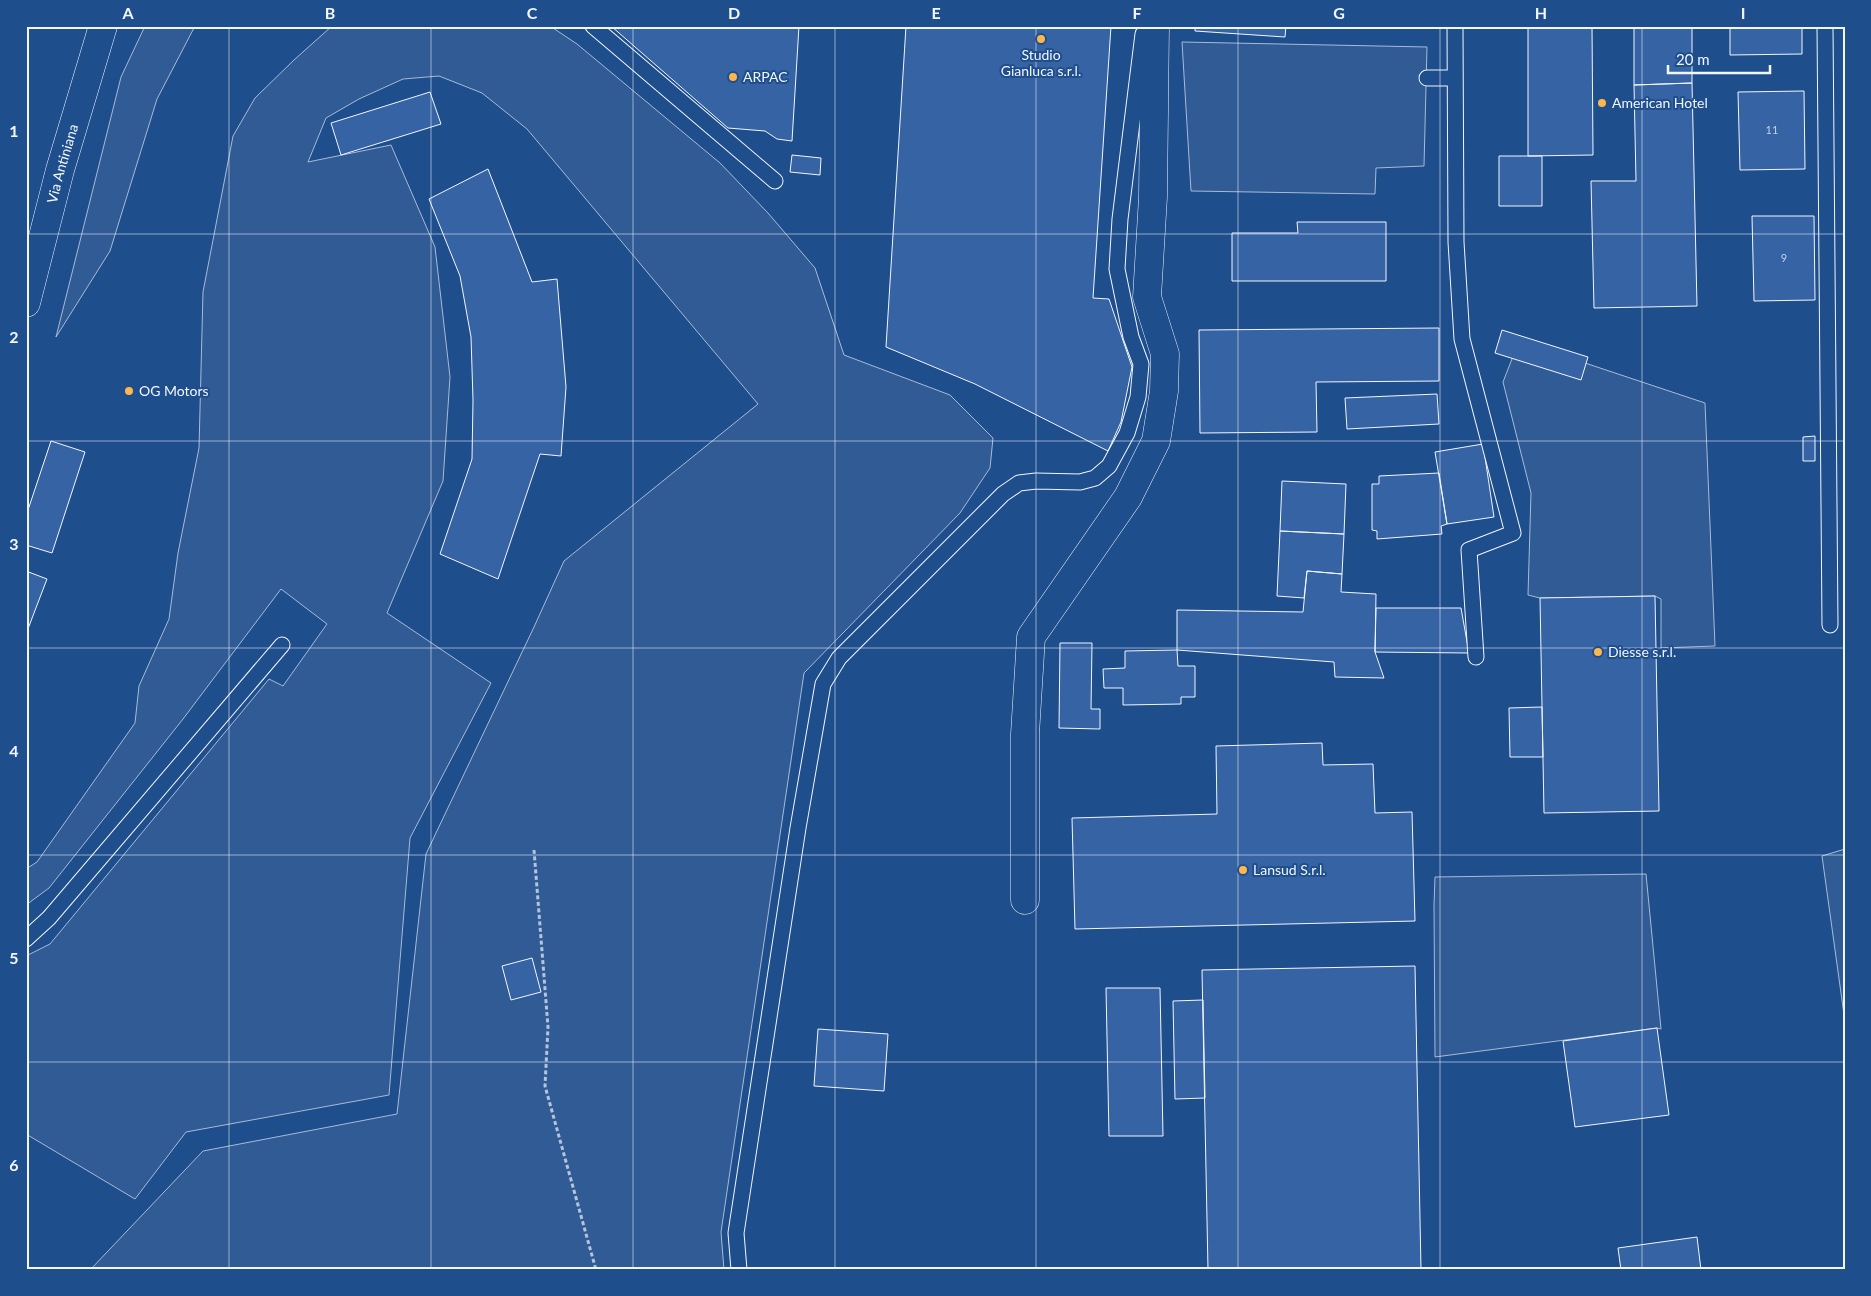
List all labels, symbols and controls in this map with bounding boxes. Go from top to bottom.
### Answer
text: A [121,3,134,22]
text: B [325,3,335,22]
text: C [527,3,538,22]
text: D [728,3,740,22]
text: E [931,3,941,22]
text: F [1132,3,1142,22]
text: G [1333,3,1345,22]
text: H [1535,3,1547,22]
text: I [1741,3,1745,22]
marker: Studio Gianluca s.r.l. [1035,33,1047,45]
scale bar [1668,42,1771,74]
place label: Studio Gianluca s.r.l. [1001,46,1081,79]
text: 20 m [1676,50,1710,68]
place label: ARPAC [743,68,788,85]
marker: ARPAC [727,71,739,83]
place label: American Hotel [1612,94,1708,111]
marker: American Hotel [1596,97,1608,109]
text: 1 [9,121,19,140]
street label: Via Antiniana [43,122,81,205]
house number: 11 [1766,123,1778,136]
house number: 9 [1781,251,1787,264]
text: 2 [9,327,19,346]
place label: OG Motors [139,382,209,399]
marker: OG Motors [123,385,135,397]
text: 3 [9,534,19,553]
place label: Diesse s.r.l. [1608,643,1676,660]
marker: Diesse s.r.l. [1592,646,1604,658]
text: 4 [9,741,19,760]
place label: Lansud S.r.l. [1253,861,1326,878]
marker: Lansud S.r.l. [1237,864,1249,876]
text: 5 [9,948,19,967]
text: 6 [9,1155,19,1174]

